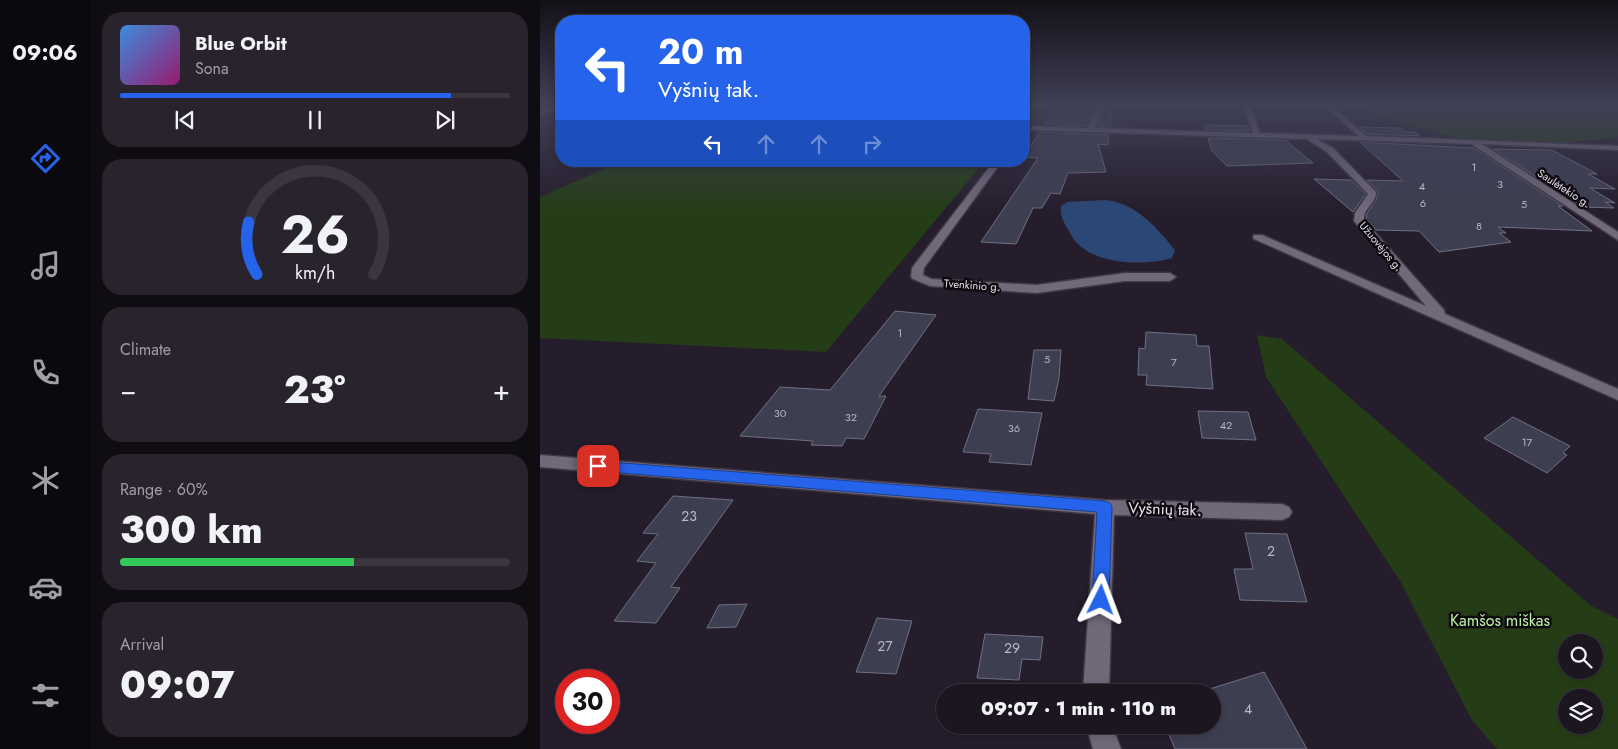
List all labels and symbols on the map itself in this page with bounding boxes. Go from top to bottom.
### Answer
house number: 1 [1472,159,1476,175]
street label: Saulėtekio g. [1534,165,1594,211]
house number: 3 [1497,176,1503,192]
house number: 4 [1419,178,1426,194]
house number: 6 [1420,195,1426,211]
house number: 5 [1521,196,1527,212]
street label: Užuovėjos g. [1356,218,1406,274]
house number: 8 [1476,218,1482,234]
street label: Tvenkinio g. [943,275,1001,295]
house number: 1 [898,325,902,341]
house number: 5 [1044,351,1050,367]
house number: 7 [1171,354,1177,370]
house number: 30 [774,405,787,421]
house number: 32 [845,409,857,425]
house number: 42 [1220,417,1232,433]
house number: 36 [1008,420,1020,436]
house number: 17 [1522,434,1533,450]
pin [577,445,619,487]
street label: Vyšnių tak. [1128,496,1202,522]
house number: 23 [681,506,697,526]
house number: 2 [1267,541,1275,561]
position arrow [1074,573,1126,625]
park label: Kamšos miškas [1450,609,1550,632]
house number: 27 [877,636,893,656]
house number: 29 [1004,638,1020,658]
speed limit sign: 30 [555,669,620,734]
house number: 4 [1244,699,1252,719]

